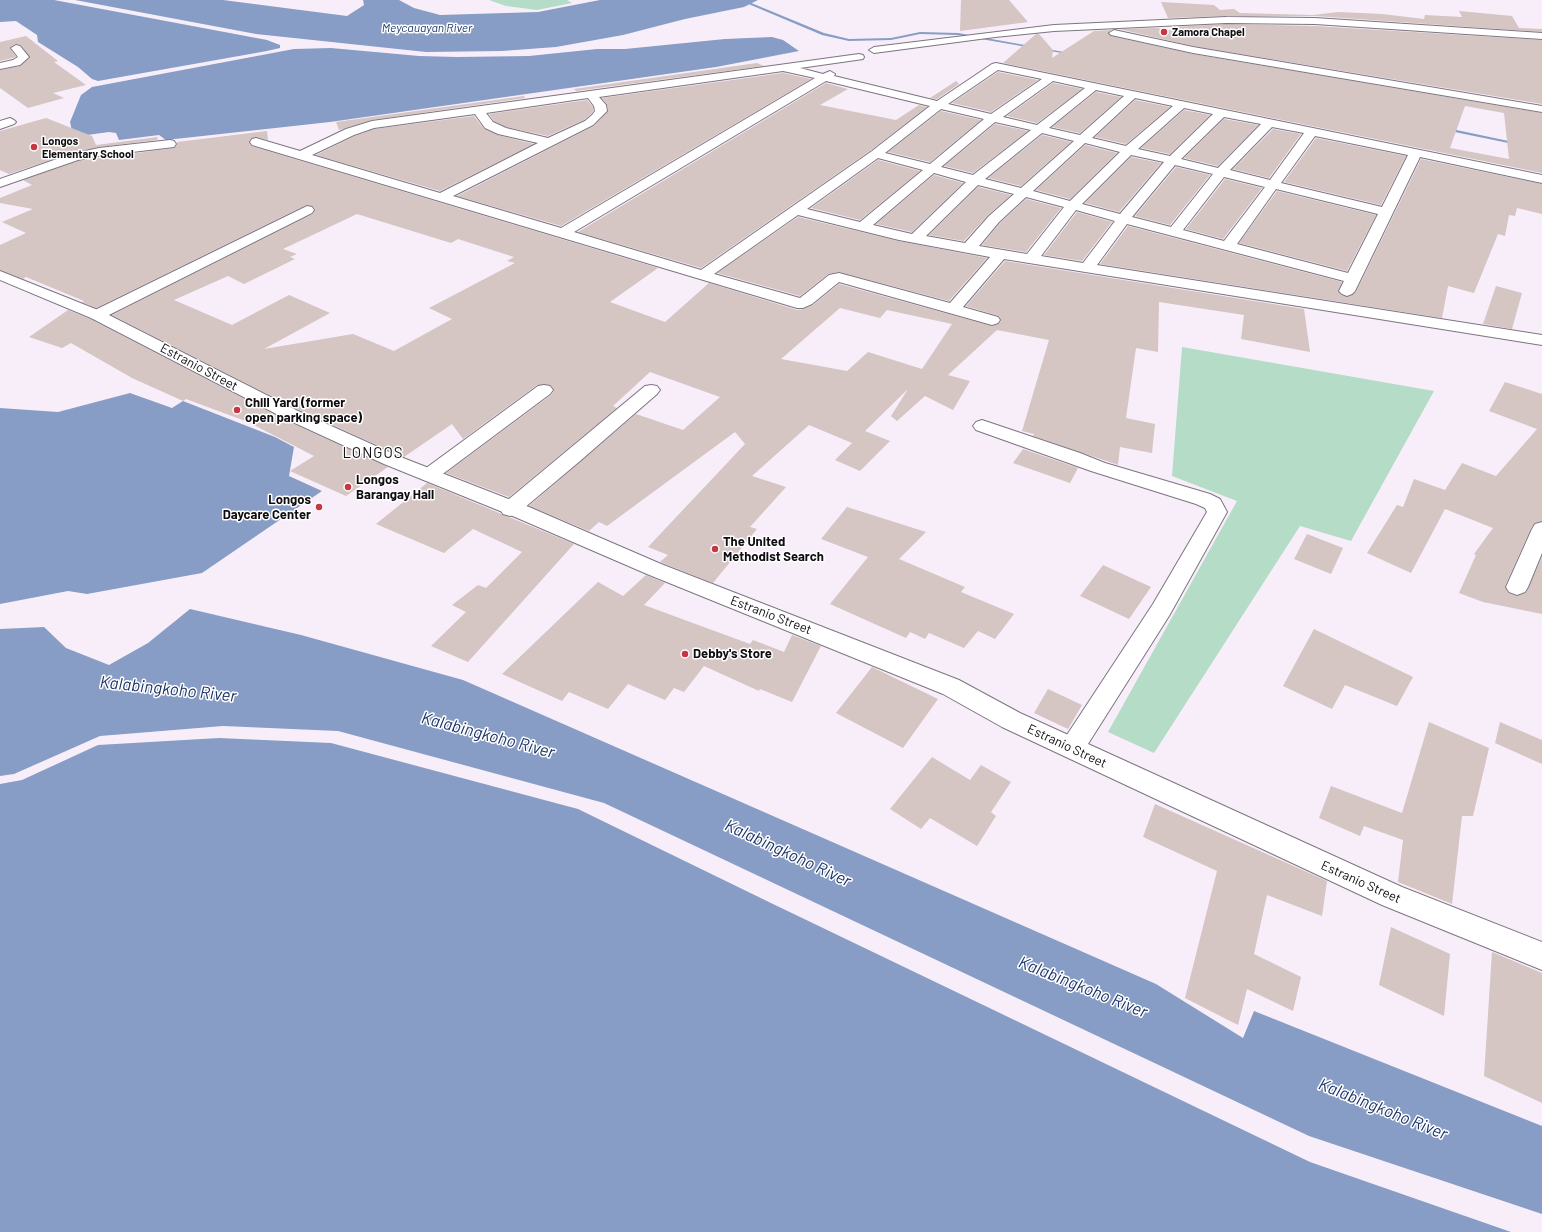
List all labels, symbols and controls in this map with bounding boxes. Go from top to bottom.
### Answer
water label: Meycauayan River [382,21,472,35]
place label: Zamora Chapel [1172,25,1245,39]
marker: Zamora Chapel [1159,27,1169,37]
place label: Longos Elementary School [42,134,134,160]
marker: Longos Elementary School [29,142,39,152]
street label: Estranio Street [158,340,240,394]
place label: Chill Yard (former open parking space) [245,395,362,426]
marker: Chill Yard (former open parking space) [232,405,242,415]
district label: LONGOS [342,444,404,462]
place label: Longos Barangay Hall [356,472,434,503]
marker: Longos Barangay Hall [343,482,353,492]
place label: Longos Daycare Center [223,492,311,523]
marker: Longos Daycare Center [314,502,324,512]
place label: The United Methodist Search [723,534,824,565]
marker: The United Methodist Search [710,544,720,554]
street label: Estranio Street [728,592,814,638]
place label: Debby's Store [693,646,772,662]
marker: Debby's Store [680,649,690,659]
water label: Kalabingkoho River [99,672,237,706]
water label: Kalabingkoho River [419,707,557,763]
street label: Estranio Street [1025,721,1109,771]
water label: Kalabingkoho River [722,815,854,891]
street label: Estranio Street [1319,857,1403,907]
water label: Kalabingkoho River [1016,952,1150,1022]
water label: Kalabingkoho River [1316,1074,1450,1144]

